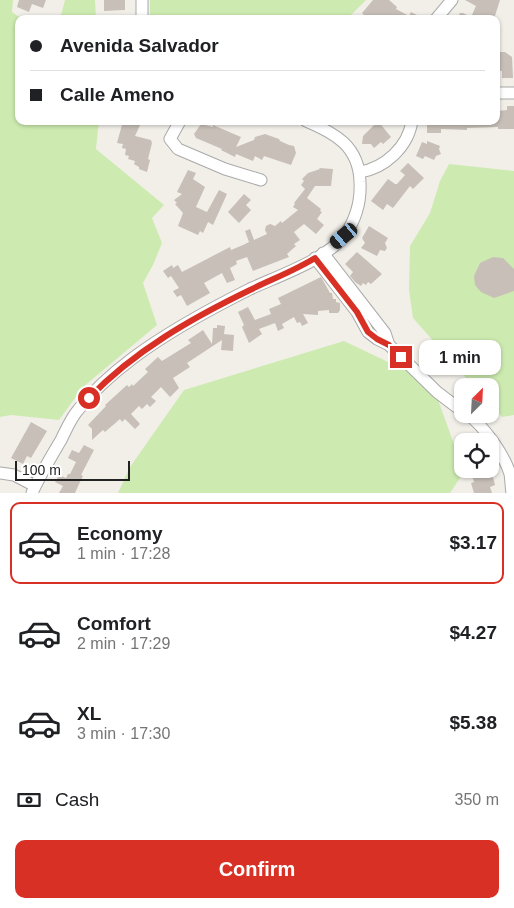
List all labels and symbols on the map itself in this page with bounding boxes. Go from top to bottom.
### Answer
car [327,221,360,251]
callout: 1 min [418,340,501,374]
route end [390,346,412,368]
north arrow [454,378,499,422]
route start [78,387,100,409]
scale bar [15,458,130,481]

